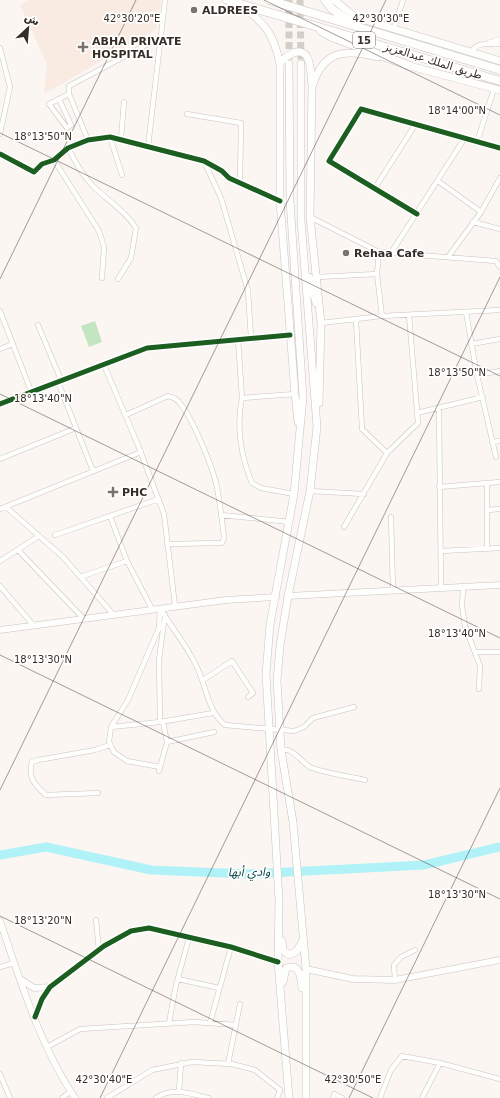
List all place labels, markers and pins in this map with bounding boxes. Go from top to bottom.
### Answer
place label: ALDREES [202,4,258,17]
marker: ALDREES [189,5,199,15]
place label: ABHA PRIVATE HOSPITAL [92,35,182,61]
marker: ABHA PRIVATE HOSPITAL [77,41,89,53]
place label: Rehaa Cafe [354,247,424,260]
marker: Rehaa Cafe [341,248,351,258]
marker: PHC [107,486,119,498]
place label: PHC [122,486,147,499]

